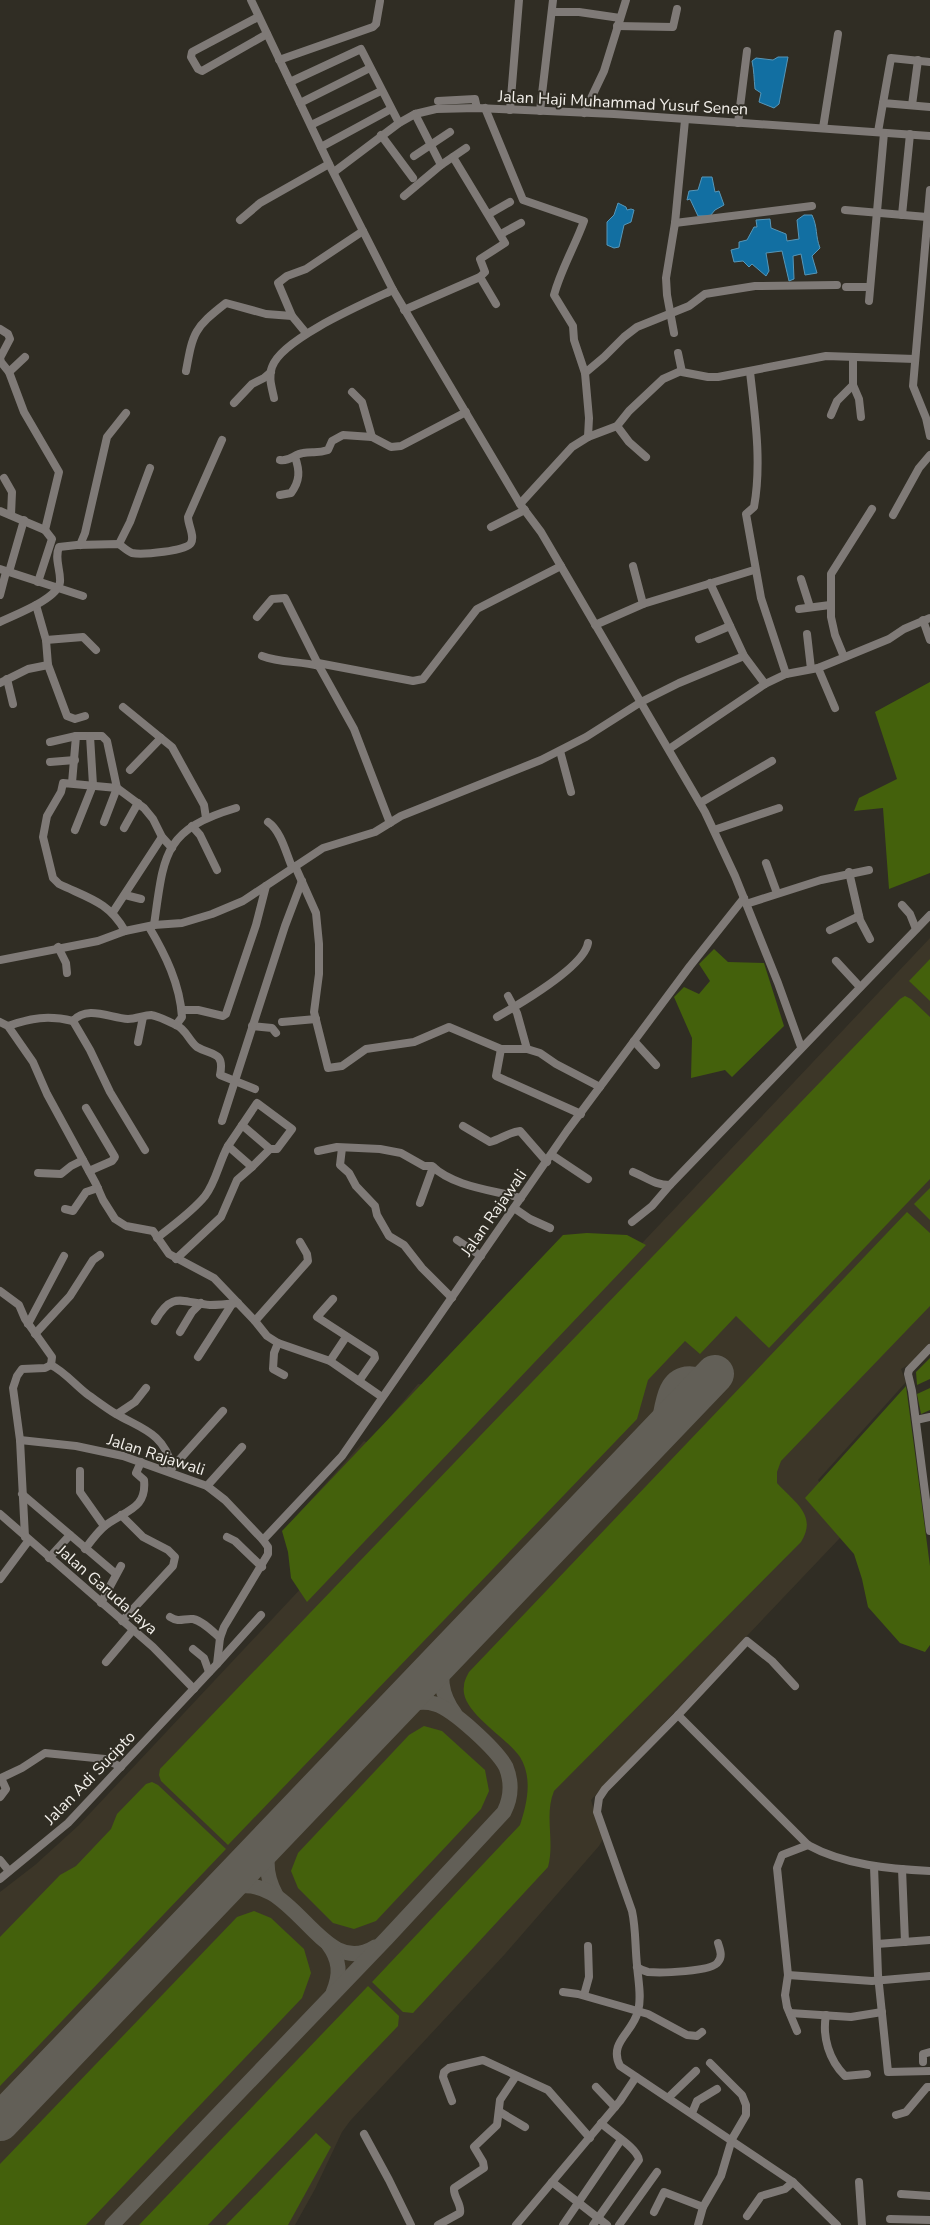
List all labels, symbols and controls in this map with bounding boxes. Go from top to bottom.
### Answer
street label: Jalan Haji Muhammad Yusuf Senen [496,85,749,121]
street label: Jalan Rajawali [455,1165,532,1262]
street label: Jalan Rajawali [103,1429,208,1481]
street label: Jalan Garuda Jaya [51,1539,162,1640]
street label: Jalan Adi Sucipto [39,1726,141,1830]

